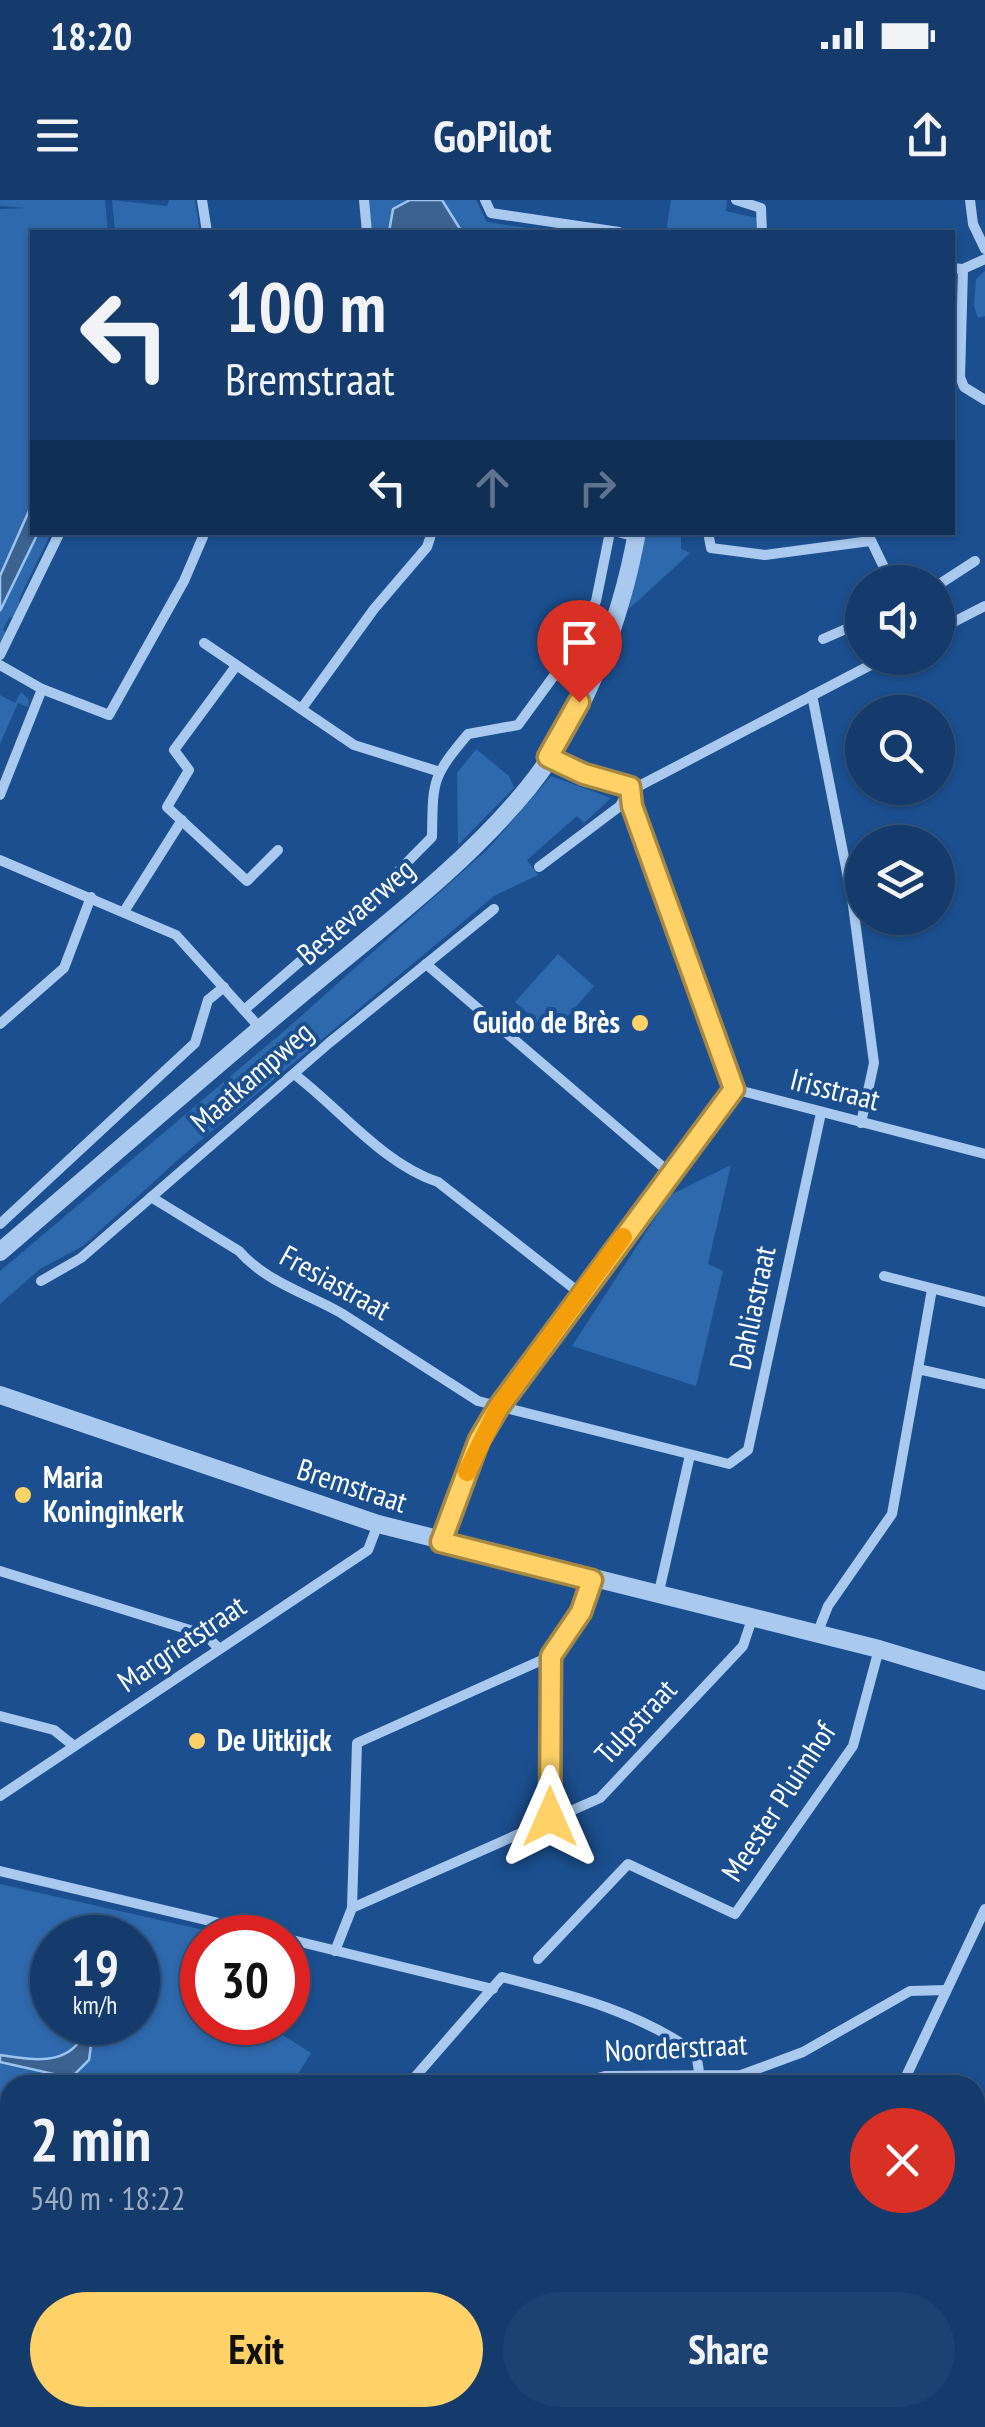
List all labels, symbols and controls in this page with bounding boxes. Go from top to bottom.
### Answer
text: 18:20 [50,11,132,60]
text: GoPilot [433,106,552,164]
icon: menu [30,108,85,163]
icon: share [900,108,955,163]
text: 100 m [225,261,386,351]
icon: left [60,270,190,400]
text: Bremstraat [225,349,395,407]
icon: left [360,460,415,515]
icon: ahead [465,460,520,515]
icon: right [570,460,625,515]
map controls [845,565,955,935]
button: sound [845,565,955,675]
pin [537,600,622,703]
icon: arrive [552,615,607,670]
button: search [845,695,955,805]
button: layers [845,825,955,935]
street label: Bestevaerweg [288,849,422,973]
place label: Guido de Brès [473,1002,620,1041]
street label: Maatkampweg [182,1012,320,1140]
marker: Guido de Brès [629,1012,651,1034]
street label: Irisstraat [787,1059,885,1119]
street label: Fresiastraat [274,1235,399,1328]
street label: Dahliastraat [719,1242,784,1373]
street label: Bremstraat [293,1449,413,1521]
place label: Maria Koninginkerk [43,1457,185,1530]
marker: Maria Koninginkerk [12,1484,34,1506]
street label: Margrietstraat [110,1585,253,1700]
street label: Tulpstraat [586,1670,685,1772]
street label: Meester Pluimhof [712,1713,844,1888]
place label: De Uitkijck [217,1720,332,1759]
marker: De Uitkijck [186,1730,208,1752]
position arrow [498,1765,602,1869]
speed limit sign: 30 [180,1915,310,2045]
text: 19 [71,1935,119,2000]
text: km/h [73,1989,117,2021]
street label: Noorderstraat [604,2023,749,2070]
text: 2 min [30,2100,151,2178]
button: close [850,2108,955,2213]
text: 540 m · 18:22 [30,2177,185,2219]
button: Exit [30,2292,483,2407]
button: Share [503,2292,955,2407]

